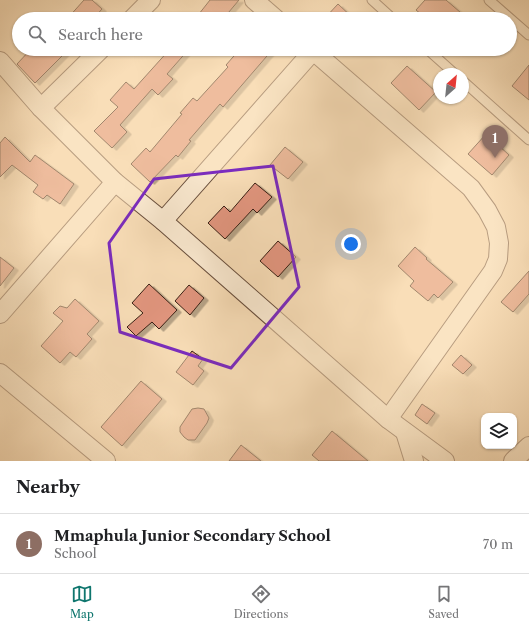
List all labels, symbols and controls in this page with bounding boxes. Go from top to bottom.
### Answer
search box [12,12,517,56]
icon: search [26,23,48,45]
text: Search here [58,25,143,44]
north arrow [433,68,469,104]
pin: 1 [482,125,508,158]
your location [341,234,361,254]
map controls [481,413,517,449]
button: layers [481,413,517,449]
text: Nearby [16,477,80,497]
text: Mmaphula Junior Secondary School [54,526,331,545]
text: 1 [26,536,32,552]
text: 70 m [483,536,513,552]
text: School [54,545,97,561]
tab: Map [70,583,94,621]
tab: Directions [234,583,288,621]
tab: Saved [428,583,459,621]

